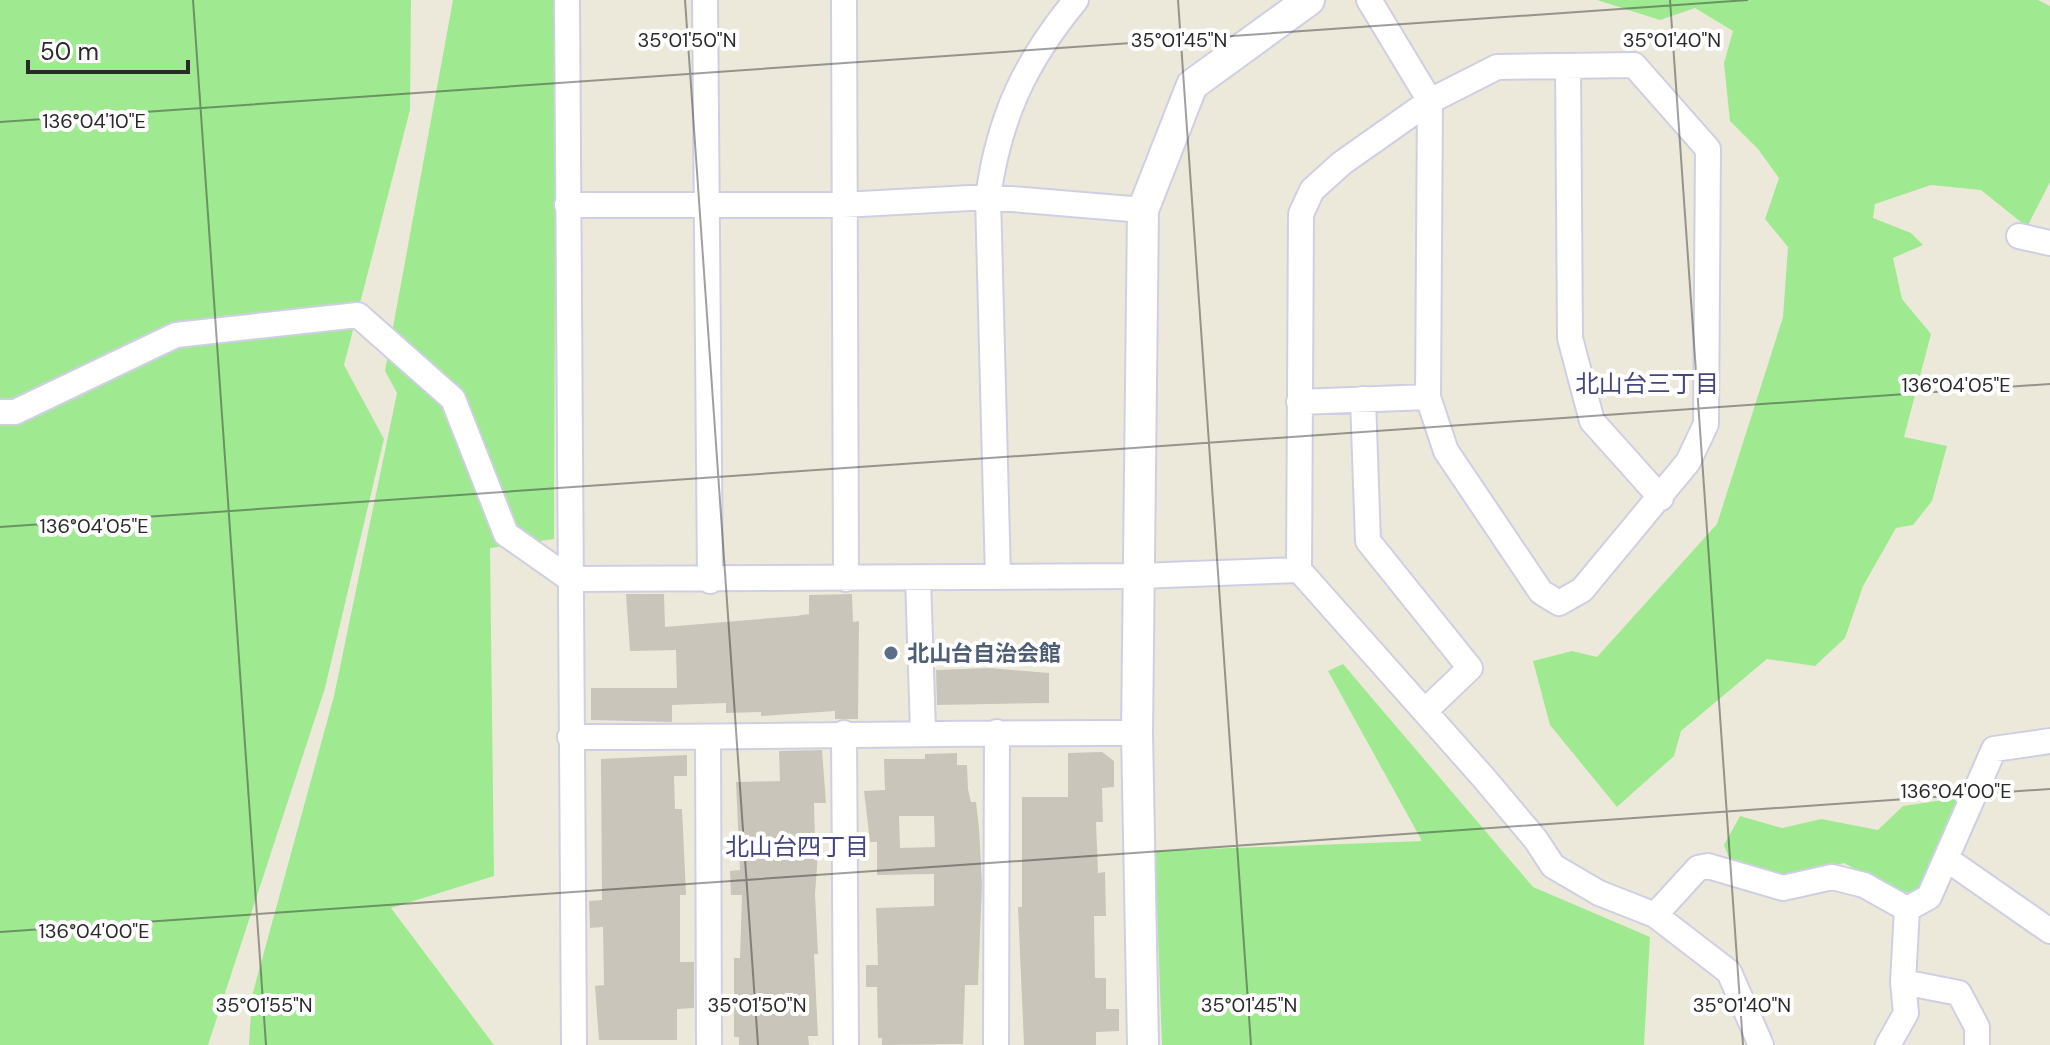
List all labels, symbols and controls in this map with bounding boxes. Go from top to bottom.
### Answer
scale bar [28,24,188,74]
text: 35°01'50"N [638,27,736,53]
text: 35°01'45"N [1131,27,1227,53]
text: 35°01'40"N [1623,27,1721,53]
text: 50 m [40,36,99,67]
text: 136°04'10"E [42,108,146,134]
district label: 北山台三丁目 [1575,368,1719,399]
text: 136°04'05"E [1901,372,2011,398]
text: 136°04'05"E [39,513,149,539]
place label: 北山台自治会館 [907,639,1061,668]
marker: 北山台自治会館 [882,644,900,662]
text: 136°04'00"E [1901,778,2011,804]
district label: 北山台四丁目 [725,831,869,862]
text: 136°04'00"E [39,918,149,944]
text: 35°01'55"N [215,992,313,1018]
text: 35°01'50"N [708,992,806,1018]
text: 35°01'45"N [1201,992,1297,1018]
text: 35°01'40"N [1693,992,1791,1018]

